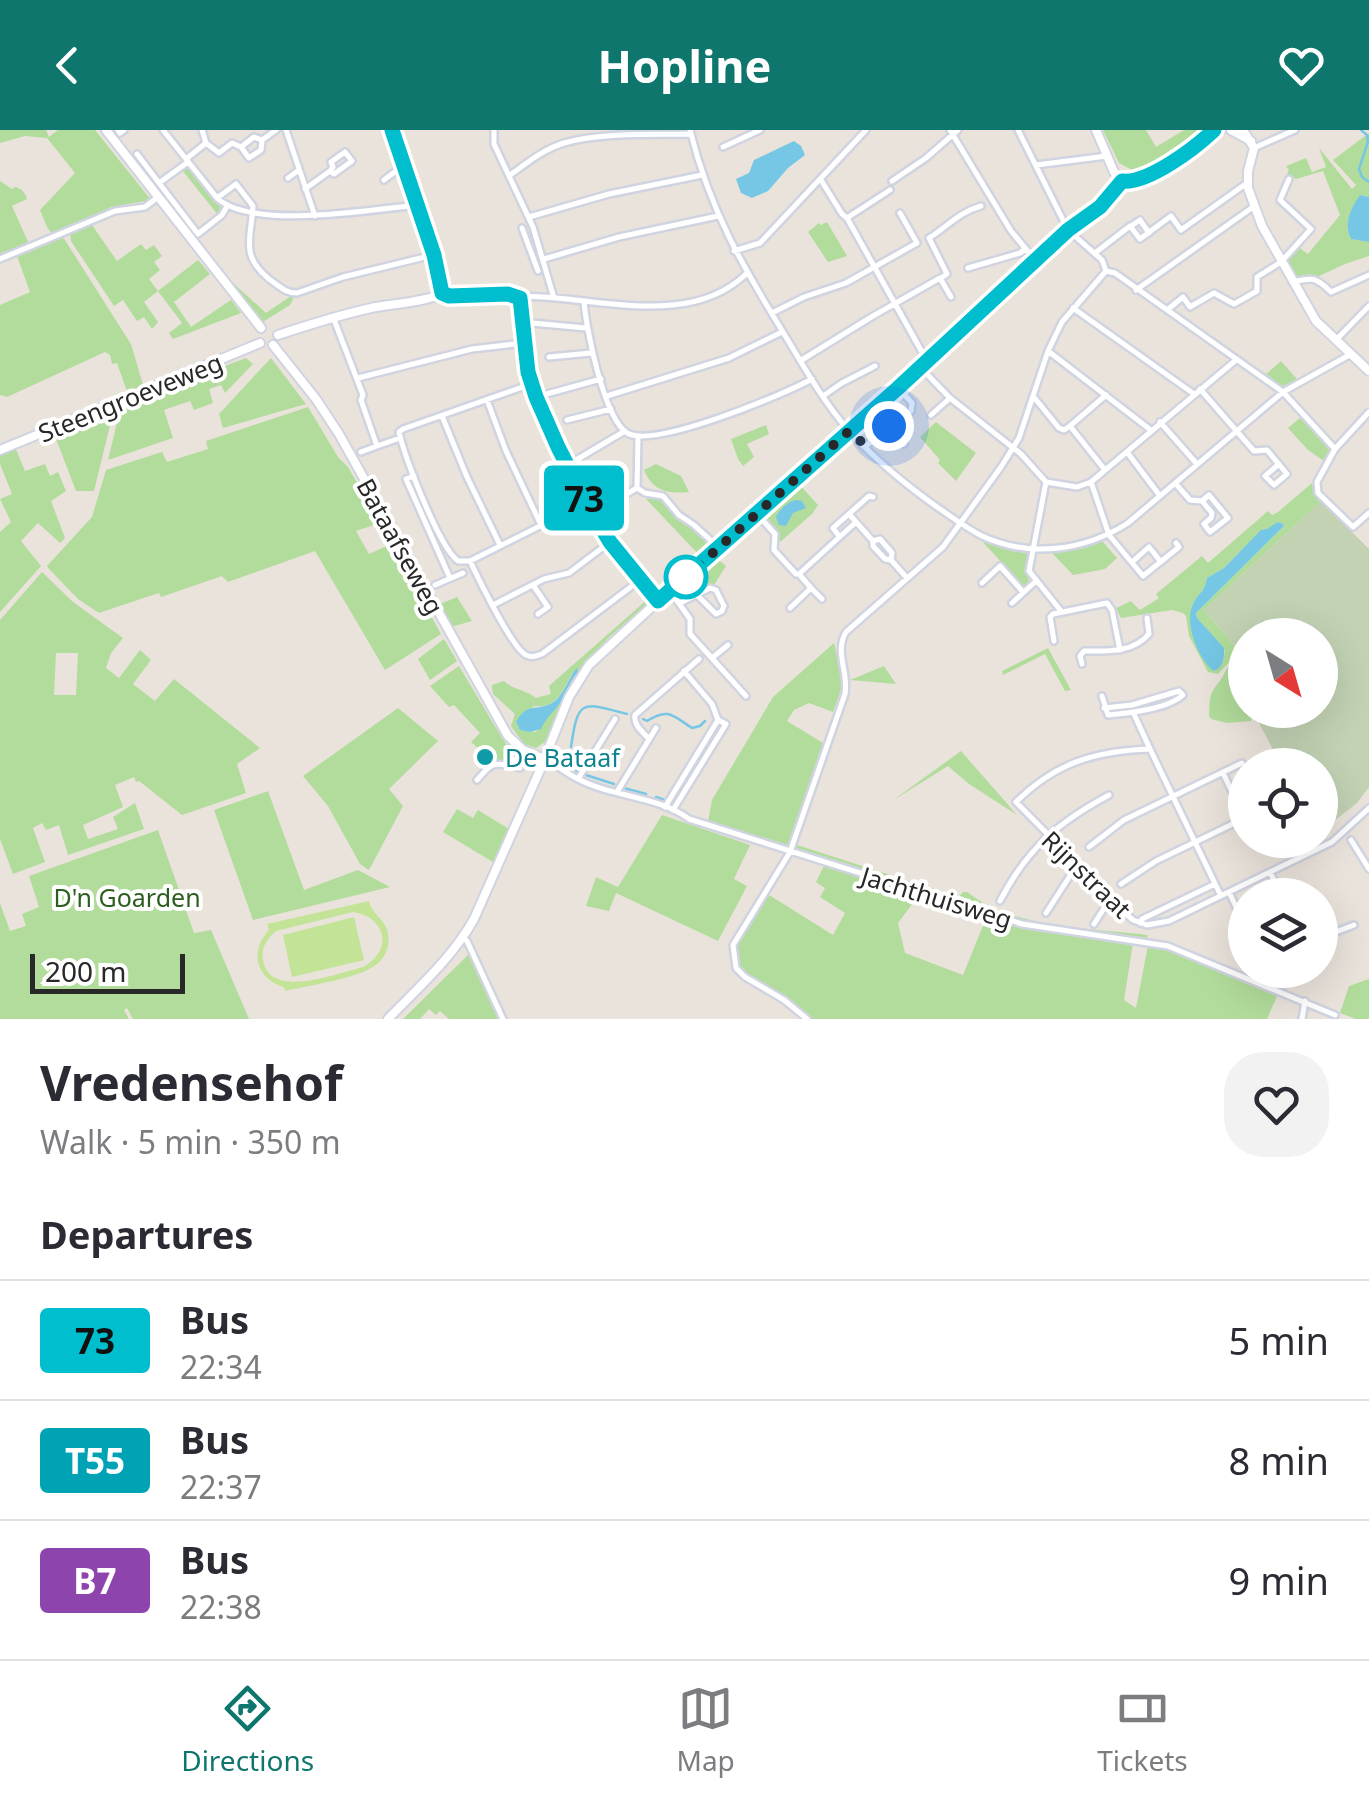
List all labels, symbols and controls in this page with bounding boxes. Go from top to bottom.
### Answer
text: Hopline [598,35,771,96]
icon: back [40,38,95,93]
icon: heart [1274,38,1329,93]
street label: Steengroeveweg [33,345,227,449]
your location [864,401,914,451]
line badge: 73 [539,466,629,530]
street label: Bataafseweg [350,472,452,620]
text: 73 [564,475,604,522]
unlabelled marker [665,556,707,598]
north arrow [1228,618,1338,728]
map controls [1228,618,1338,988]
place label: De Bataaf [505,740,621,774]
marker: De Bataaf [474,746,496,768]
button: locate [1228,748,1338,858]
street label: Rijnstraat [1035,823,1139,925]
street label: Jachthuisweg [856,857,1016,936]
button: layers [1228,878,1338,988]
park label: D'n Goarden [53,880,201,914]
scale bar [30,949,185,994]
text: 200 m [45,952,127,990]
text: Vredensehof [40,1050,343,1115]
button: heart [1224,1052,1329,1157]
text: Walk · 5 min · 350 m [40,1120,341,1163]
text: Departures [40,1208,253,1260]
text: Bus [180,1293,249,1345]
text: 5 min [1229,1314,1329,1366]
text: 73 [75,1317,115,1364]
text: 22:34 [180,1345,262,1388]
text: Bus [180,1413,249,1465]
text: 8 min [1229,1434,1329,1486]
text: T55 [65,1437,125,1484]
text: 22:37 [180,1465,262,1508]
text: Bus [180,1533,249,1585]
text: 9 min [1229,1554,1329,1606]
text: B7 [73,1557,117,1604]
text: 22:38 [180,1585,262,1628]
tab: Directions [181,1681,314,1779]
tab: Map [677,1681,735,1779]
tab: Tickets [1097,1681,1188,1779]

